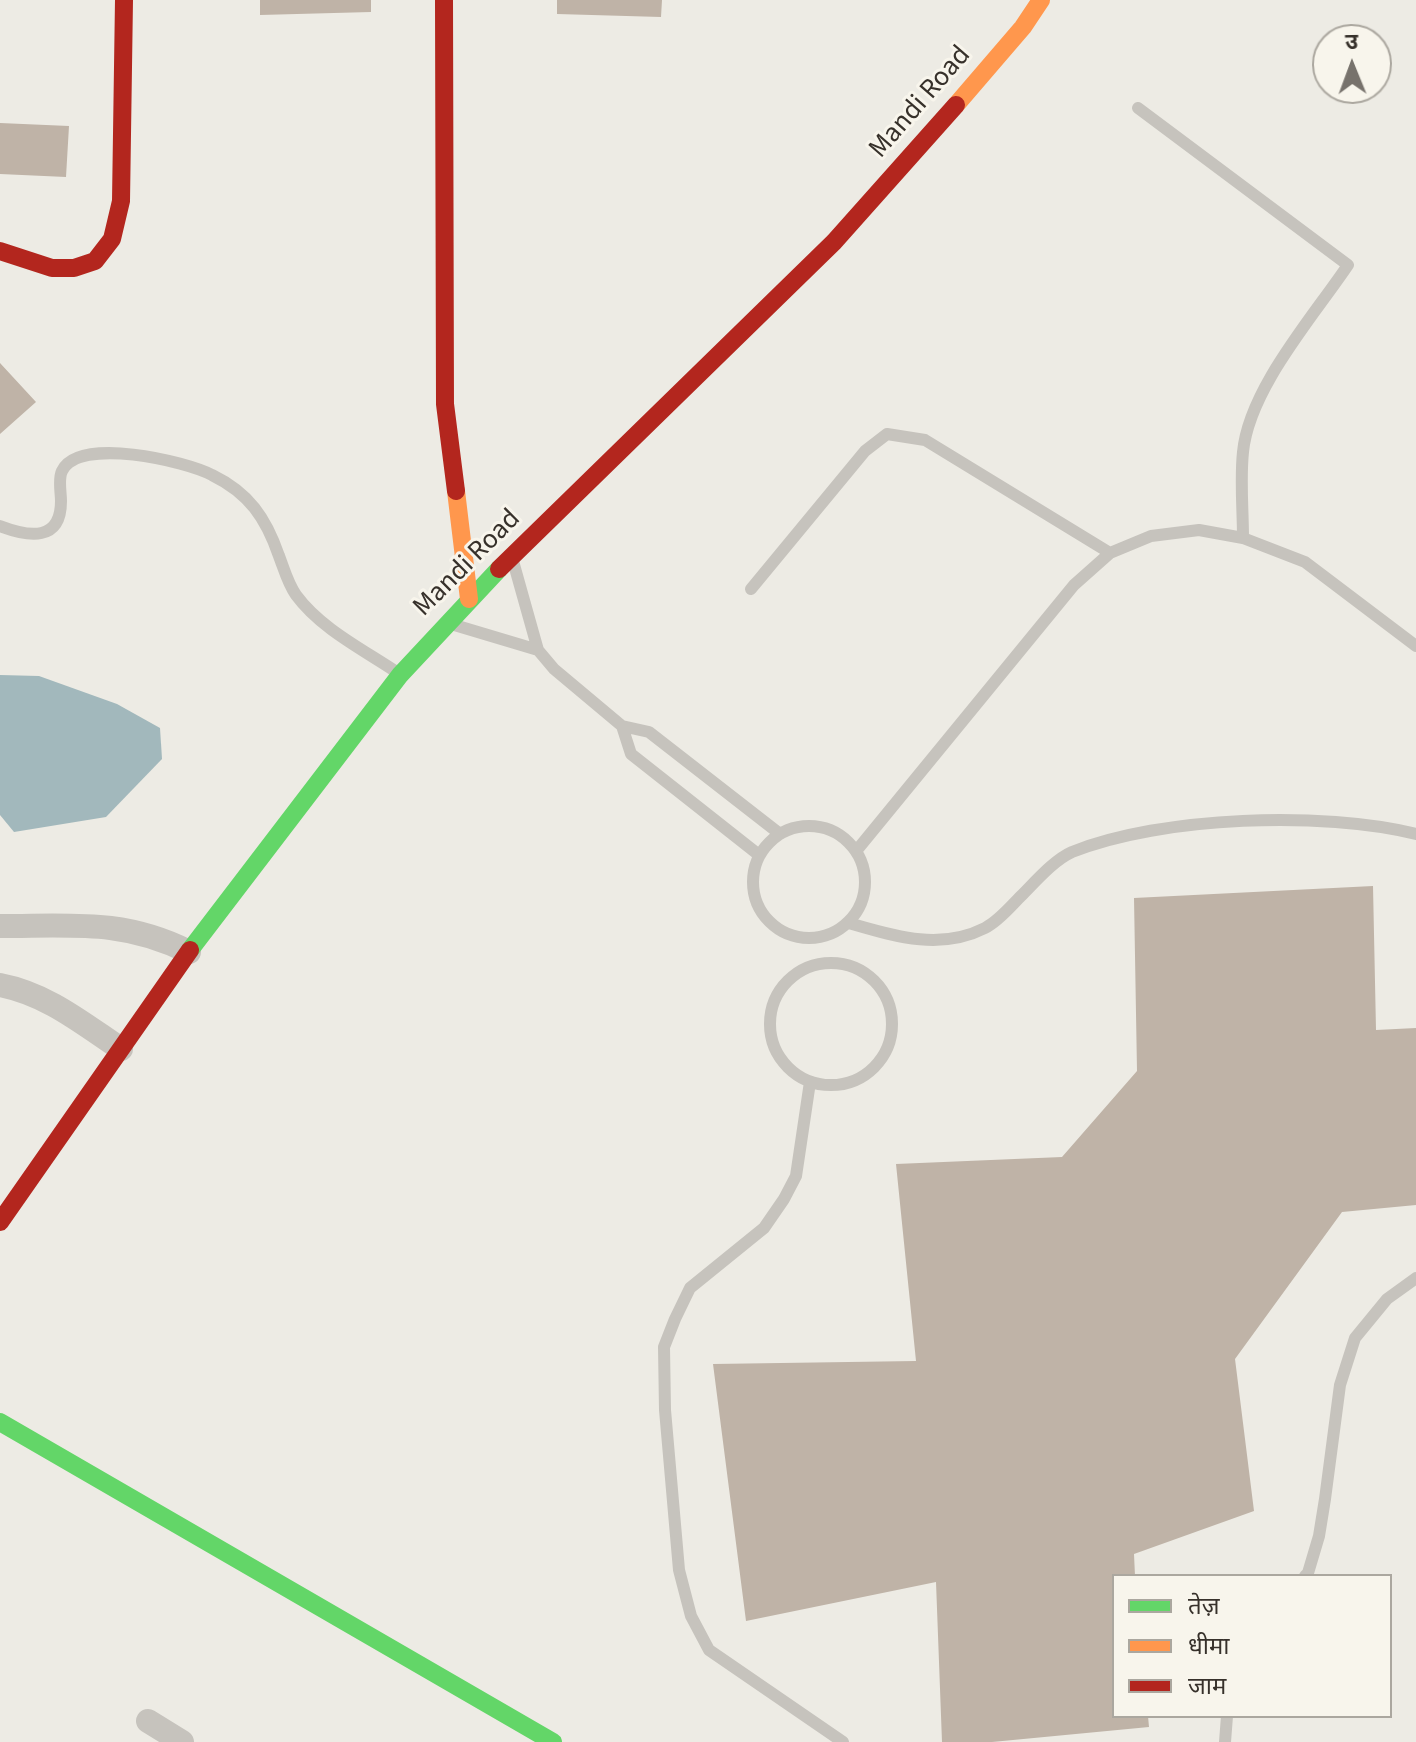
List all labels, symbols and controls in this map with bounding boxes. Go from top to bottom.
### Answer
north arrow [1312,24,1392,104]
text: उ [1345,26,1358,58]
street label: Mandi Road [863,40,979,166]
street label: Mandi Road [407,503,529,625]
legend [1112,1574,1392,1718]
text: तेज़ [1188,1589,1220,1624]
text: धीमा [1188,1629,1230,1664]
text: जाम [1188,1669,1226,1704]

